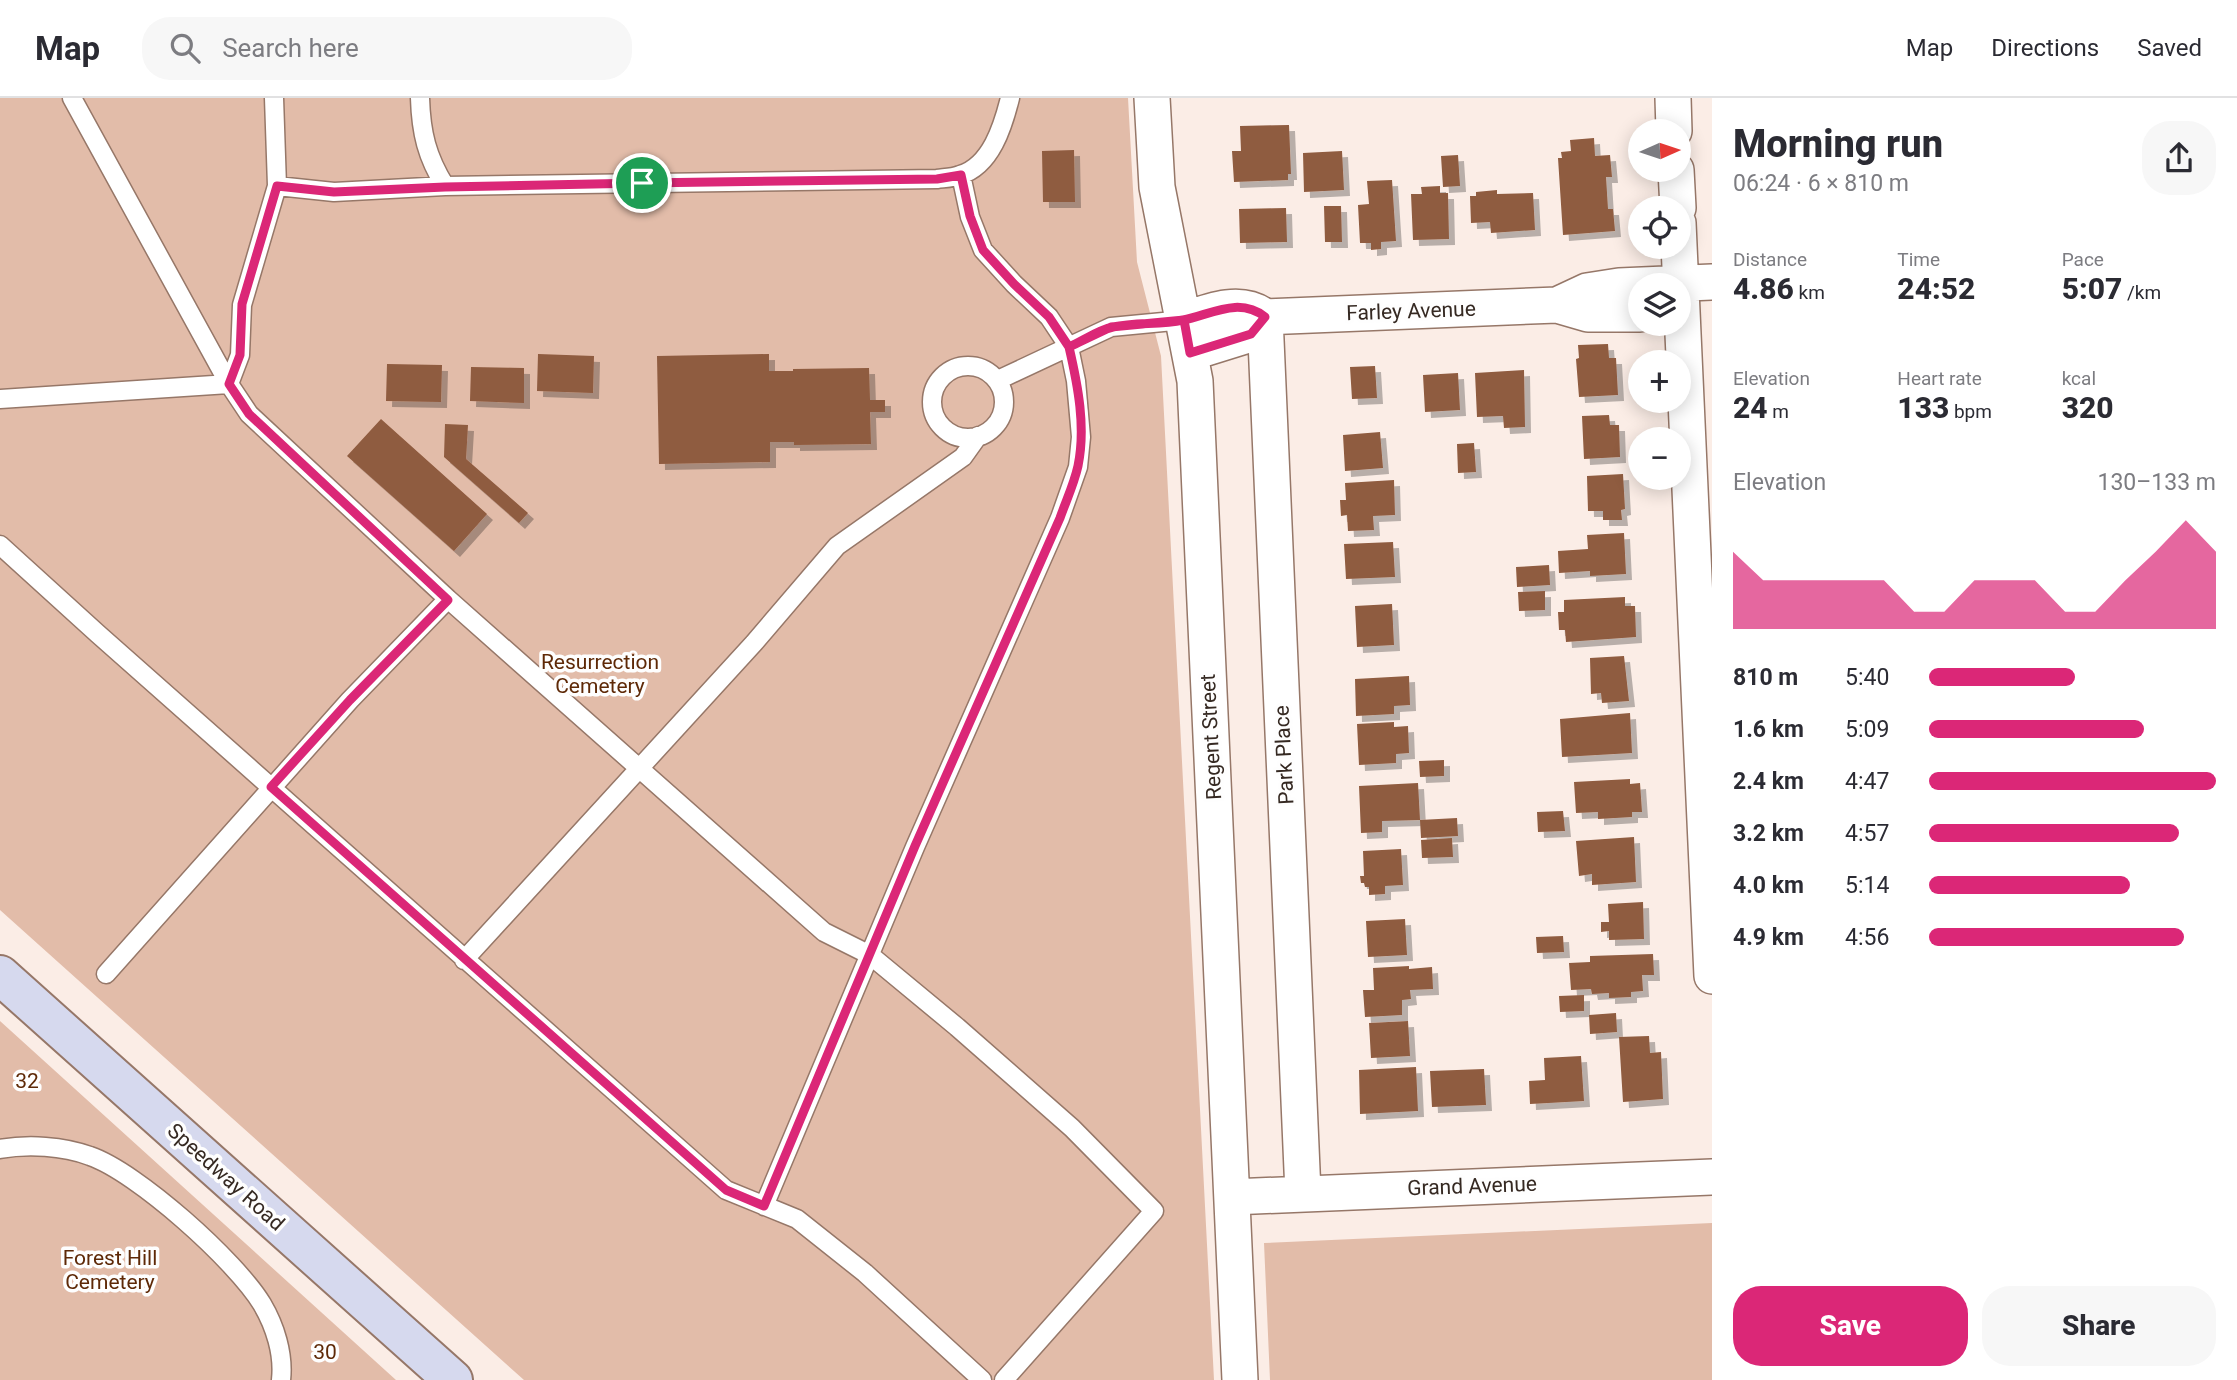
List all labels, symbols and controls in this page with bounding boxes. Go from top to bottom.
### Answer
search box [142,17,632,80]
text: Map [35,29,100,68]
icon: search [166,29,204,67]
text: Search here [222,33,359,63]
text: Map [1906,34,1953,62]
text: Directions [1991,34,2099,62]
text: Saved [2137,34,2202,62]
north arrow [1628,119,1690,182]
map controls [1628,119,1691,490]
button: share [2142,121,2216,195]
text: Morning run [1733,122,1943,166]
pin [612,153,672,213]
icon: arrive [623,164,661,202]
text: 06:24 · 6 × 810 m [1733,170,1909,197]
button: locate [1628,196,1691,259]
text: Distance [1733,248,1807,271]
text: Time [1897,248,1940,271]
text: Pace [2062,248,2104,271]
text: 4.86 [1733,271,1794,306]
text: 24:52 [1897,271,1975,306]
text: 5:07 [2062,271,2122,306]
button: layers [1628,273,1691,336]
text: km [1794,281,1825,304]
text: /km [2122,281,2161,304]
street label: Farley Avenue [1346,297,1476,325]
button: + [1628,350,1691,413]
text: Elevation [1733,367,1810,390]
text: Heart rate [1897,367,1982,390]
text: kcal [2062,367,2096,390]
text: 24 [1733,390,1768,425]
text: 133 [1897,390,1949,425]
text: 320 [2062,390,2114,425]
text: m [1768,400,1789,423]
text: bpm [1949,400,1992,423]
button: − [1628,427,1691,490]
text: Elevation [1733,469,1826,496]
text: 130–133 m [2097,469,2216,496]
park label: Resurrection Cemetery [541,650,659,698]
text: 810 m [1733,664,1798,691]
text: 5:40 [1845,664,1889,691]
street label: Regent Street [1196,673,1226,801]
street label: Park Place [1269,705,1299,805]
text: 1.6 km [1733,716,1804,743]
text: 5:09 [1845,716,1889,743]
text: 2.4 km [1733,768,1804,795]
text: 4:47 [1845,768,1889,795]
text: 3.2 km [1733,820,1804,847]
text: 4:57 [1845,820,1889,847]
text: 4.0 km [1733,872,1804,899]
text: 5:14 [1845,872,1889,899]
text: 4.9 km [1733,924,1804,951]
text: 4:56 [1845,924,1889,951]
park label: 32 [15,1069,39,1093]
street label: Speedway Road [163,1118,289,1236]
street label: Grand Avenue [1407,1172,1537,1200]
park label: Forest Hill Cemetery [63,1246,157,1294]
button: Save [1733,1286,1968,1366]
button: Share [1982,1286,2216,1366]
park label: 30 [313,1340,337,1364]

